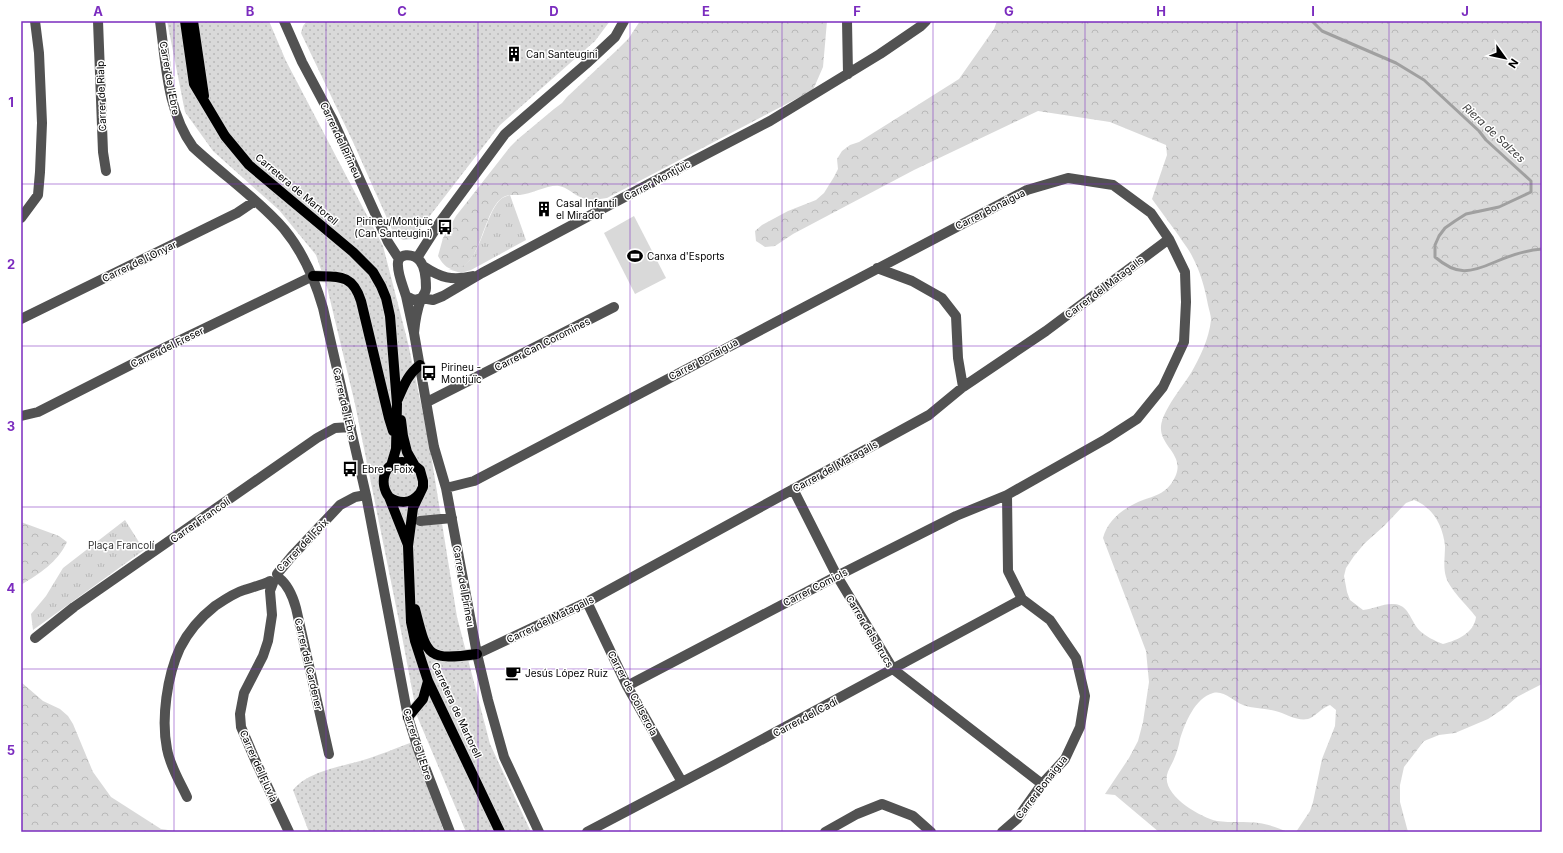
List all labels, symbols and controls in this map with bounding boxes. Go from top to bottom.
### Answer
text: A [93,3,103,19]
text: B [246,3,255,19]
text: C [397,3,407,19]
text: D [549,3,559,19]
text: E [702,3,710,19]
text: F [853,3,861,19]
text: G [1004,3,1014,19]
text: H [1156,3,1166,19]
text: I [1311,3,1315,19]
text: J [1461,3,1469,19]
north arrow [1485,38,1525,78]
street label: Carrer de l'Ebre [158,40,182,116]
building icon: Can Santeugini [505,45,523,63]
place label: Can Santeugini [526,48,597,60]
text: N [1505,56,1522,71]
street label: Carrer de Rialp [94,60,108,132]
text: 1 [8,94,14,110]
street label: Carrer del Pirineu [318,100,364,180]
water label: Riera de Salzes [1460,100,1528,166]
street label: Carretera de Martorell [253,151,341,227]
street label: Carrer Montjuïc [622,157,693,203]
street label: Carrer Bonaigua [953,186,1027,232]
place label: Casal Infantil el Mirador [556,197,617,221]
building icon: Casal Infantil el Mirador [535,200,553,218]
place label: Pirineu/Montjuïc (Can Santeugini) [354,215,433,239]
bus stop icon: Pirineu/Montjuïc (Can Santeugini) [436,218,454,236]
street label: Carrer de l'Onyar [100,238,178,284]
sports icon: Canxa d'Esports [626,247,644,265]
place label: Canxa d'Esports [647,250,725,262]
street label: Carrer del Matagalls [1062,253,1146,321]
text: 2 [7,256,15,272]
street label: Carrer Can Coromines [492,315,592,373]
street label: Carrer del Freser [128,324,206,370]
street label: Carrer Bonaigua [666,336,740,382]
place label: Pirineu - Montjuïc [441,361,482,385]
bus stop icon: Pirineu - Montjuïc [420,364,438,382]
street label: Carrer de l'Ebre [331,366,359,442]
text: 3 [7,418,15,434]
street label: Carrer del Matagalls [790,438,880,494]
bus stop icon: Ebre - Foix [341,460,359,478]
place label: Ebre - Foix [362,463,414,475]
street label: Carrer Francolí [168,495,233,545]
street label: Carrer del Foix [274,515,331,574]
park label: Plaça Francolí [88,539,155,551]
street label: Carrer del Pirineu [451,544,477,628]
street label: Carrer Comiols [781,566,849,608]
text: 4 [7,580,16,596]
street label: Carrer del Matagalls [504,593,596,645]
street label: Carrer dels Brucs [844,593,896,669]
street label: Carrer del Cardener [293,617,325,711]
street label: Carrer de Collserola [606,648,660,738]
street label: Carretera de Martorell [430,660,484,760]
cafe icon: Jesús López Ruiz [504,664,522,682]
place label: Jesús López Ruiz [525,667,608,679]
street label: Carrer del Cadí [771,695,840,739]
street label: Carrer de l'Ebre [401,707,435,781]
street label: Carrer del Fluvià [238,728,280,804]
text: 5 [7,742,15,758]
street label: Carrer Bonaigua [1013,753,1069,821]

